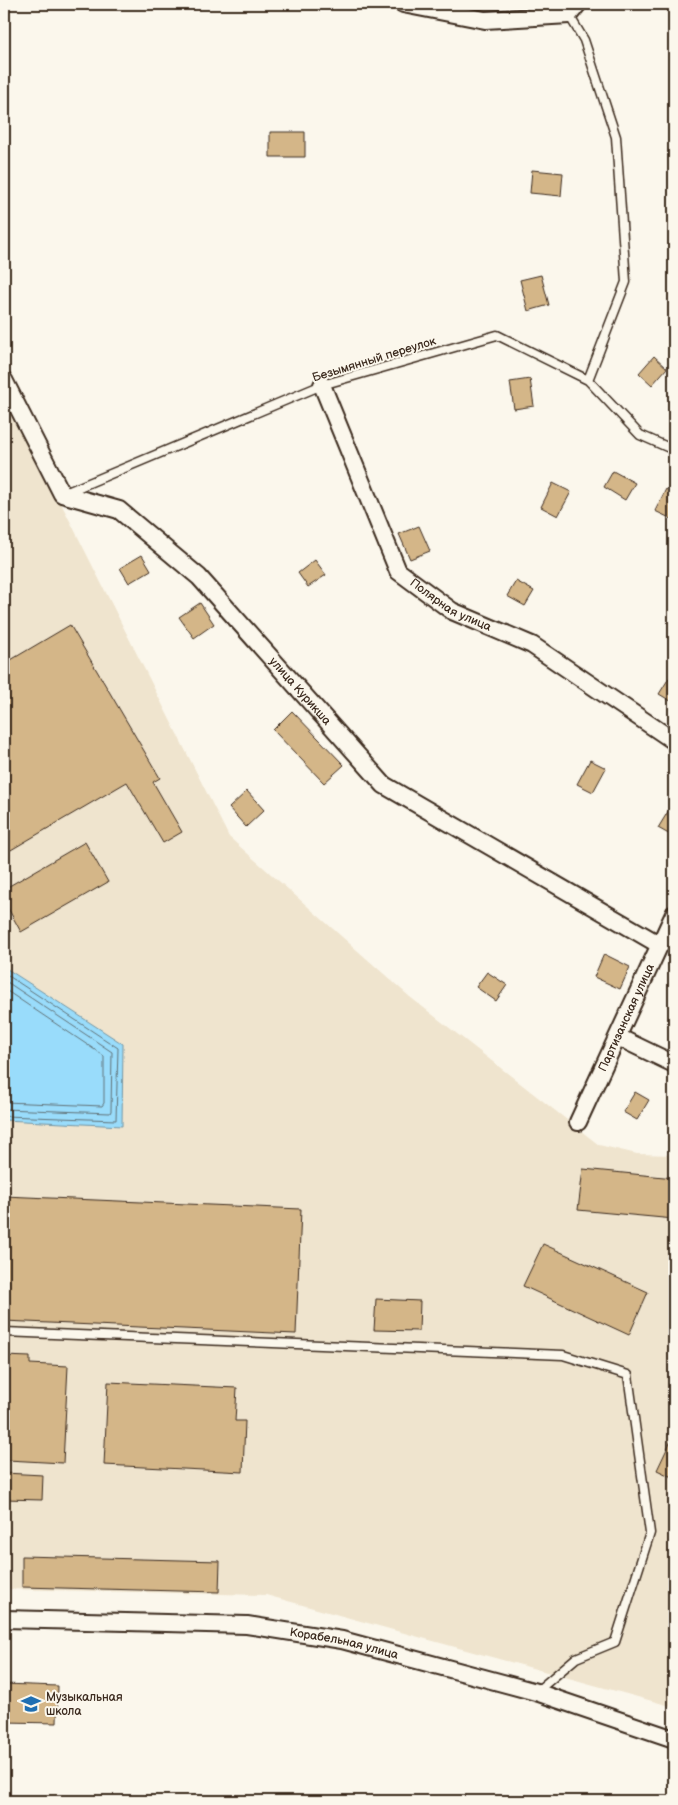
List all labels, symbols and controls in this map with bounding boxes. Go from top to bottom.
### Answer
street label: Безымянный переулок [311,333,438,385]
street label: Полярная улица [407,575,494,635]
street label: улица Курикша [266,654,334,728]
street label: Партизанская улица [595,962,658,1074]
street label: Корабельная улица [289,1625,400,1663]
place label: Музыкальная школа [46,1690,123,1719]
school or university icon: Музыкальная школа [20,1693,42,1715]

